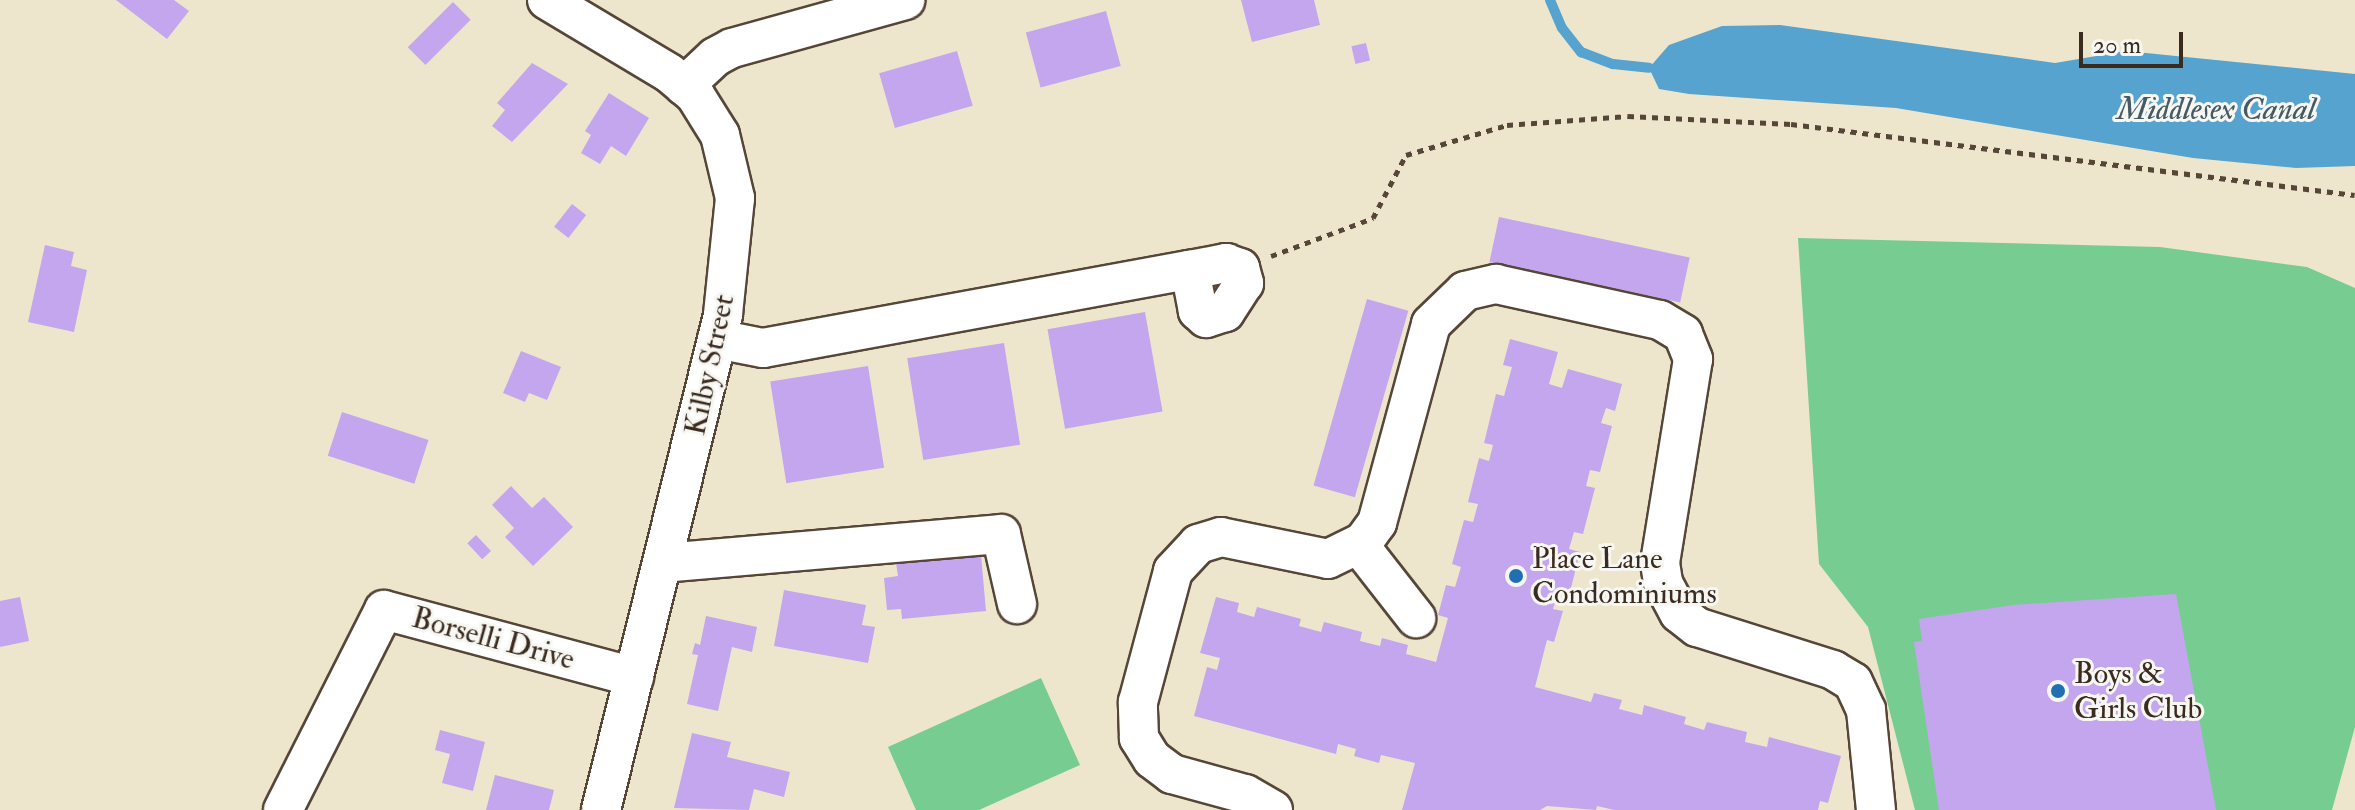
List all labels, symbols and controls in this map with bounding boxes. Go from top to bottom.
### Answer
scale bar [2083,16,2187,66]
text: 20 m [2093,30,2141,61]
water label: Middlesex Canal [2117,90,2315,128]
street label: Kilby Street [678,291,742,439]
place label: Place Lane Condominiums [1532,541,1717,612]
marker: Place Lane Condominiums [1507,567,1525,585]
street label: Borselli Drive [408,600,578,678]
place label: Boys & Girls Club [2074,656,2202,726]
marker: Boys & Girls Club [2049,682,2067,700]

